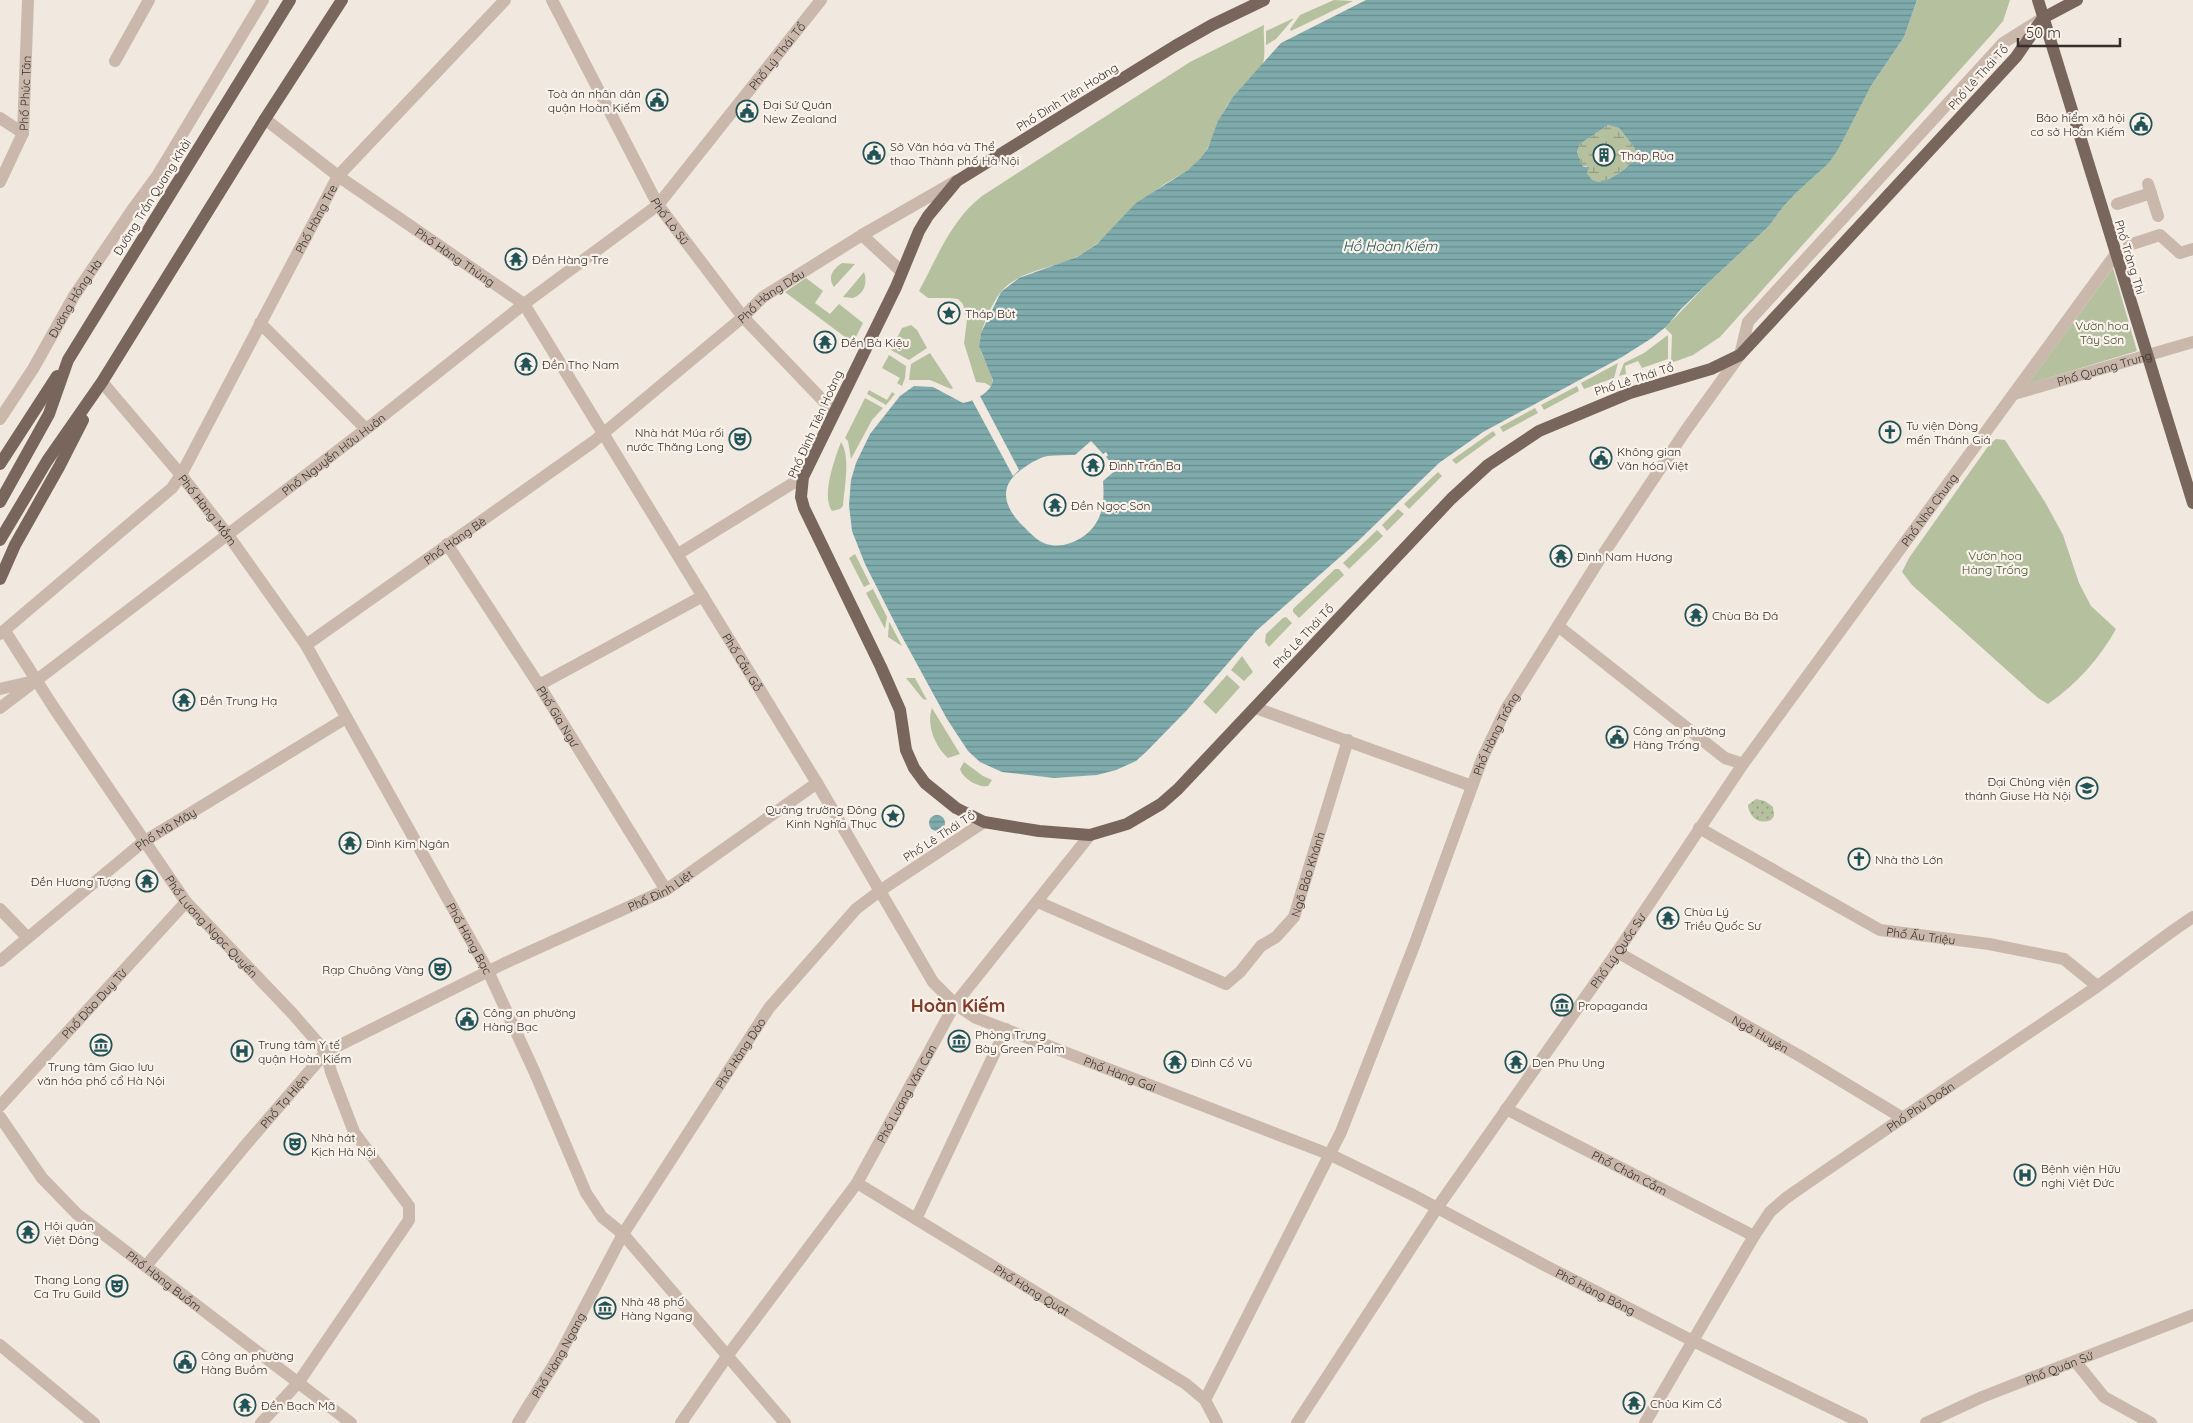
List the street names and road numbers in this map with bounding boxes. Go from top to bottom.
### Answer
street label: Phố Lý Thái Tổ [745,19,808,93]
street label: Phố Lê Thái Tổ [1945,41,2011,113]
street label: Phố Phúc Tân [16,55,33,131]
street label: Phố Đinh Tiên Hoàng [1013,60,1121,134]
street label: Đường Trần Quang Khải [110,136,194,258]
street label: Phố Hàng Tre [291,181,340,256]
street label: Phố Lò Sũ [648,195,693,248]
street label: Phố Tràng Thi [2112,218,2148,296]
street label: Phố Hàng Thùng [413,224,498,289]
street label: Đường Hồng Hà [45,256,104,340]
street label: Phố Hàng Dầu [734,266,807,326]
street label: Phố Quang Trung [2055,347,2153,389]
street label: Phố Lê Thái Tổ [1592,359,1676,399]
street label: Phố Đinh Tiên Hoàng [784,367,846,481]
street label: Phố Nguyễn Hữu Huân [278,410,388,498]
street label: Phố Nhà Chung [1897,470,1961,549]
street label: Phố Hàng Mắm [176,471,240,548]
street label: Phố Hàng Bè [421,513,489,567]
street label: Phố Lê Thái Tổ [1269,601,1337,671]
street label: Phố Cầu Gỗ [720,630,766,694]
street label: Phố Gia Ngư [534,683,583,750]
street label: Phố Hàng Trống [1469,689,1522,777]
street label: Phố Mã Mây [132,804,199,853]
street label: Phố Lê Thái Tổ [900,807,978,865]
street label: Ngõ Bảo Khánh [1287,830,1327,919]
street label: Phố Đinh Liệt [625,866,696,914]
street label: Phố Lương Ngọc Quyến [162,872,261,980]
street label: Phố Hàng Bạc [444,900,496,977]
street label: Phố Lý Quốc Sư [1587,909,1649,991]
street label: Phố Ấu Triệu [1885,923,1956,947]
street label: Phố Đào Duy Từ [58,964,130,1041]
street label: Ngõ Huyện [1729,1012,1791,1056]
street label: Phố Hàng Đào [712,1015,768,1091]
street label: Phố Lương Văn Can [873,1041,939,1145]
street label: Phố Hàng Gai [1082,1053,1158,1094]
street label: Phố Tạ Hiện [256,1071,311,1131]
street label: Phố Phủ Doãn [1883,1078,1957,1135]
street label: Phố Chân Cầm [1589,1147,1670,1198]
street label: Phố Hàng Buồm [124,1247,205,1314]
street label: Phố Hàng Quạt [991,1261,1072,1319]
street label: Phố Hàng Bông [1553,1265,1638,1318]
street label: Phố Hàng Ngang [528,1310,588,1400]
street label: Phố Quán Sứ [2023,1347,2096,1387]

